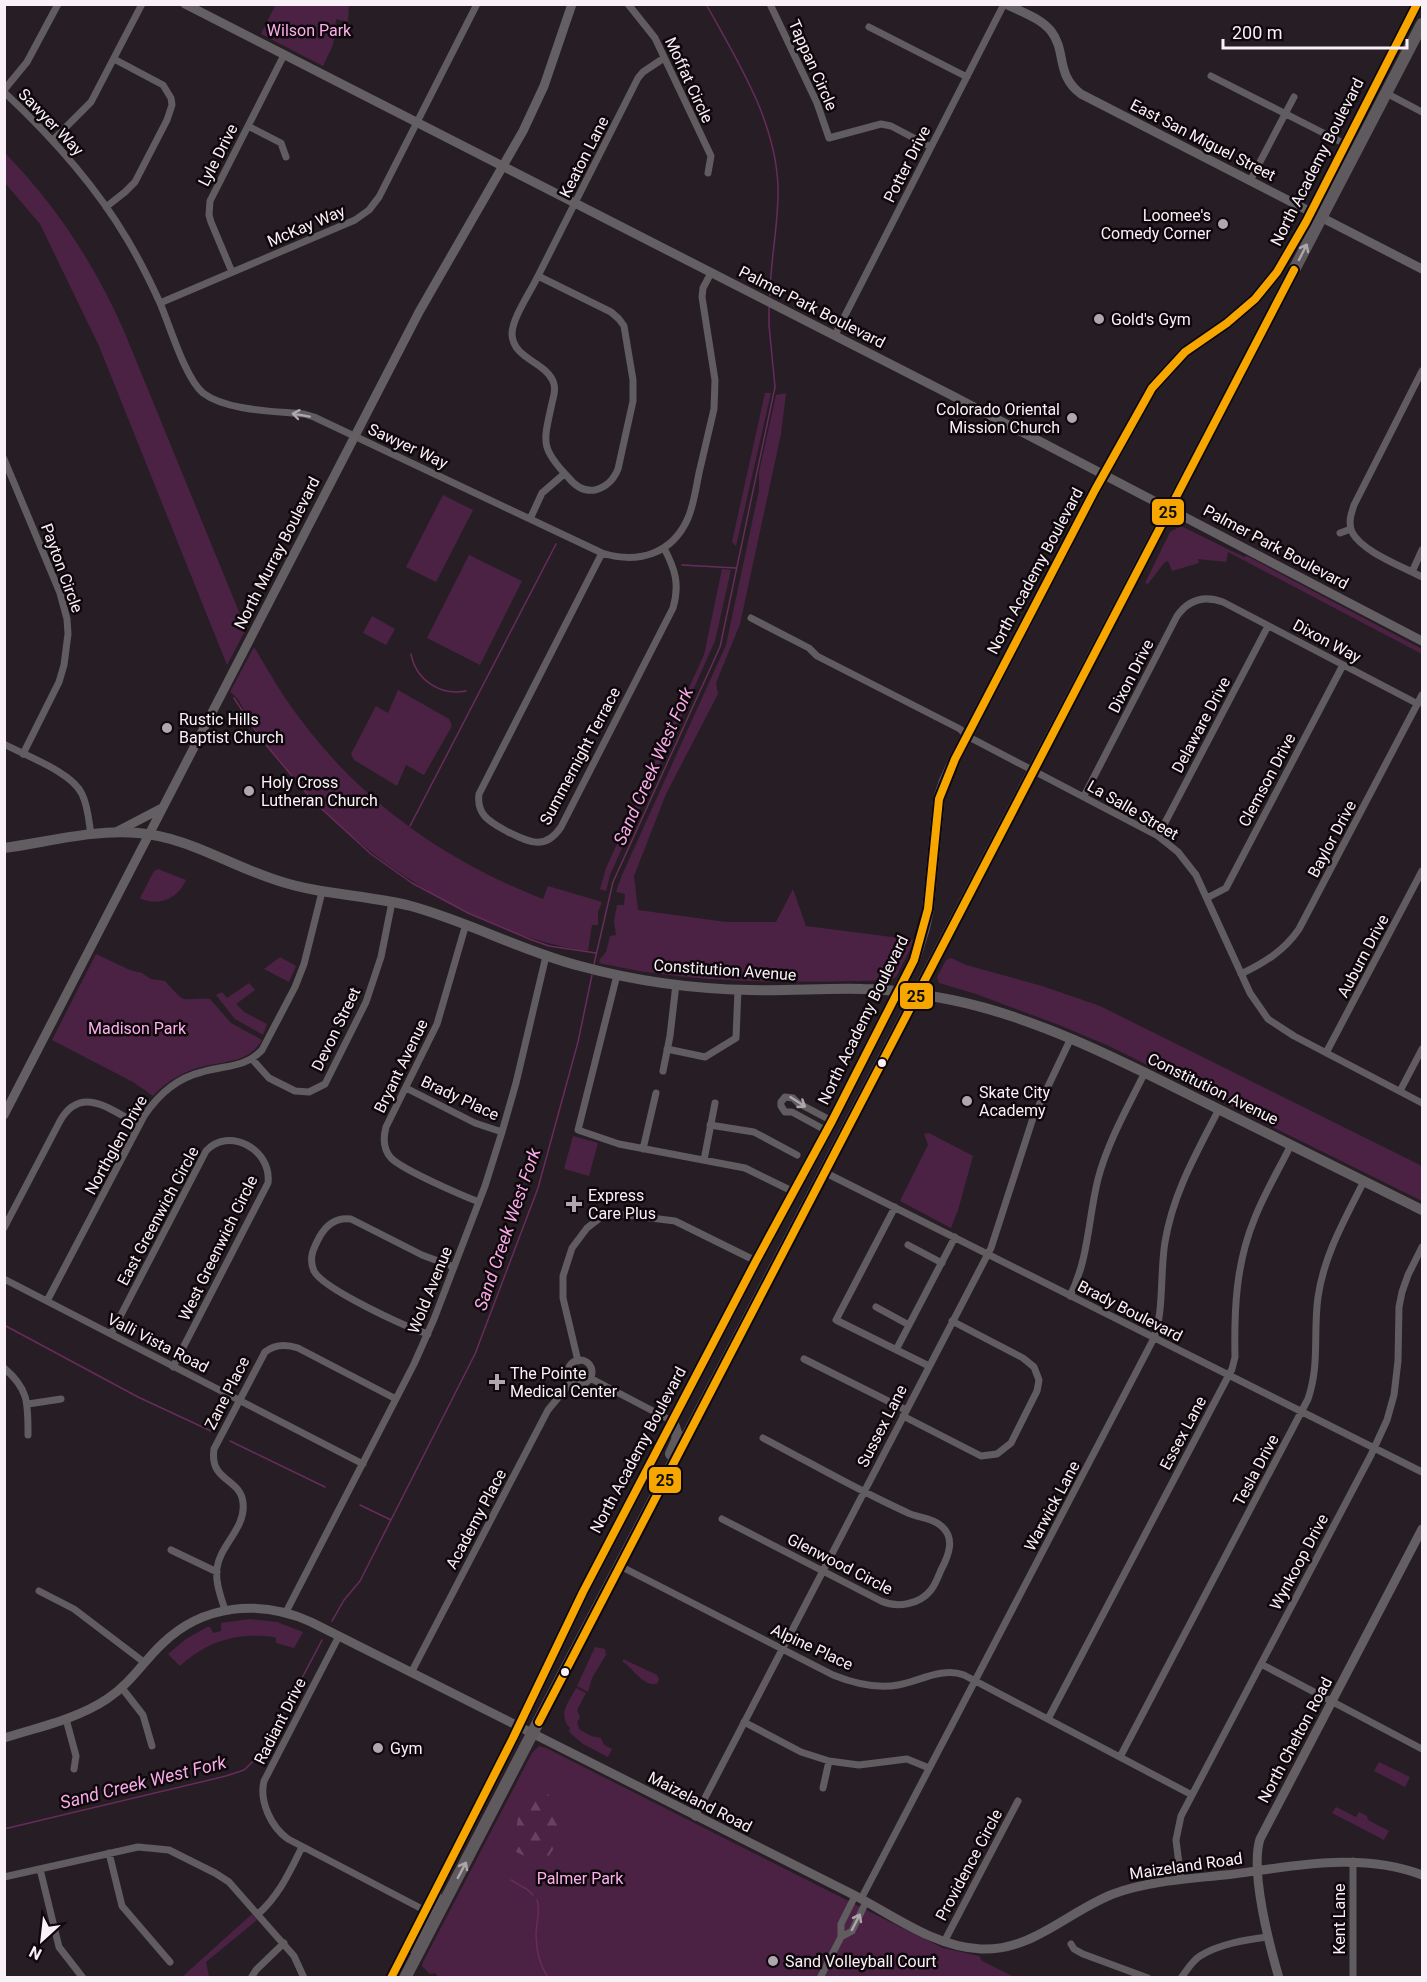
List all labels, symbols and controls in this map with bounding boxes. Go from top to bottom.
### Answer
scale bar [1223,12,1408,50]
street label: Tappan Circle [785,17,841,113]
park label: Wilson Park [267,21,352,40]
text: 200 m [1232,22,1283,43]
street label: Moffat Circle [661,34,717,126]
street label: North Academy Boulevard [1266,75,1368,249]
street label: Sawyer Way [14,85,88,160]
street label: East San Miguel Street [1127,95,1279,185]
street label: Keaton Lane [555,113,613,201]
street label: Lyle Drive [194,121,242,189]
street label: Potter Drive [880,123,934,205]
street label: McKay Way [264,201,348,251]
place label: Loomee's Comedy Corner [1101,206,1212,243]
marker: Loomee's Comedy Corner [1216,217,1230,231]
one-way arrow [1298,244,1310,262]
street label: Palmer Park Boulevard [736,262,888,352]
place label: Gold's Gym [1111,310,1191,329]
marker: Gold's Gym [1092,312,1106,326]
place label: Colorado Oriental Mission Church [936,400,1060,437]
one-way arrow [291,409,311,420]
marker: Colorado Oriental Mission Church [1065,411,1079,425]
street label: Sawyer Way [365,419,451,473]
street label: North Murray Boulevard [230,474,324,632]
street label: North Academy Boulevard [983,485,1087,657]
line badge: 25 [1151,498,1185,526]
street label: Palmer Park Boulevard [1200,501,1352,593]
text: 25 [1159,503,1177,522]
street label: Payton Circle [37,521,87,615]
street label: Dixon Way [1290,615,1365,667]
street label: Dixon Drive [1104,636,1158,716]
street label: Delaware Drive [1168,674,1234,776]
water label: Sand Creek West Fork [609,683,698,848]
street label: Summernight Terrace [536,684,624,828]
place label: Rustic Hills Baptist Church [179,710,284,747]
marker: Rustic Hills Baptist Church [160,721,174,735]
street label: Clemson Drive [1234,730,1300,830]
place label: Holy Cross Lutheran Church [261,773,378,810]
street label: La Salle Street [1084,776,1182,844]
marker: Holy Cross Lutheran Church [242,784,256,798]
street label: Baylor Drive [1304,797,1360,881]
street label: Auburn Drive [1333,911,1393,1001]
street label: North Academy Boulevard [814,932,912,1108]
street label: Constitution Avenue [653,956,797,984]
line badge: 25 [899,982,934,1010]
street label: Devon Street [308,984,364,1074]
text: 25 [907,987,925,1006]
street label: Bryant Avenue [370,1016,432,1116]
park label: Madison Park [88,1019,187,1038]
street label: Constitution Avenue [1144,1049,1282,1129]
unlabelled marker [876,1057,888,1069]
street label: Brady Place [418,1072,502,1124]
place label: Skate City Academy [979,1083,1051,1120]
street label: Northglen Drive [81,1092,151,1198]
marker: Skate City Academy [960,1094,974,1108]
one-way arrow [790,1096,807,1109]
street label: East Greenwich Circle [113,1143,203,1289]
water label: Sand Creek West Fork [469,1144,545,1313]
street label: West Greenwich Circle [175,1172,261,1324]
place label: Express Care Plus [588,1186,656,1223]
marker: Express Care Plus [565,1195,583,1213]
street label: Wold Avenue [404,1244,456,1336]
street label: Brady Boulevard [1074,1276,1186,1346]
street label: Valli Vista Road [104,1309,212,1377]
street label: Zane Place [201,1353,253,1433]
place label: The Pointe Medical Center [510,1364,618,1401]
street label: North Academy Boulevard [586,1364,690,1536]
marker: The Pointe Medical Center [488,1373,506,1391]
street label: Sussex Lane [853,1382,911,1470]
street label: Essex Lane [1156,1393,1210,1473]
street label: Tesla Drive [1229,1431,1283,1509]
street label: Warwick Lane [1020,1458,1084,1554]
street label: Academy Place [442,1466,510,1572]
line badge: 25 [648,1466,682,1494]
text: 25 [656,1471,674,1490]
street label: Wynkoop Drive [1266,1511,1332,1613]
street label: Glenwood Circle [784,1529,896,1599]
street label: Alpine Place [768,1620,856,1674]
unlabelled marker [559,1666,571,1678]
street label: North Chelton Road [1254,1674,1336,1806]
street label: Radiant Drive [250,1675,310,1767]
place label: Gym [390,1739,423,1758]
marker: Gym [371,1741,385,1755]
water label: Sand Creek West Fork [58,1751,229,1813]
street label: Maizeland Road [645,1768,755,1836]
street label: Providence Circle [932,1806,1006,1924]
street label: Maizeland Road [1128,1849,1244,1883]
one-way arrow [456,1861,468,1879]
park label: Palmer Park [537,1869,624,1888]
street label: Kent Lane [1330,1884,1349,1955]
north arrow [12,1910,72,1970]
one-way arrow [851,1913,862,1931]
text: N [26,1942,45,1964]
place label: Sand Volleyball Court [785,1952,937,1971]
marker: Sand Volleyball Court [766,1954,780,1968]

